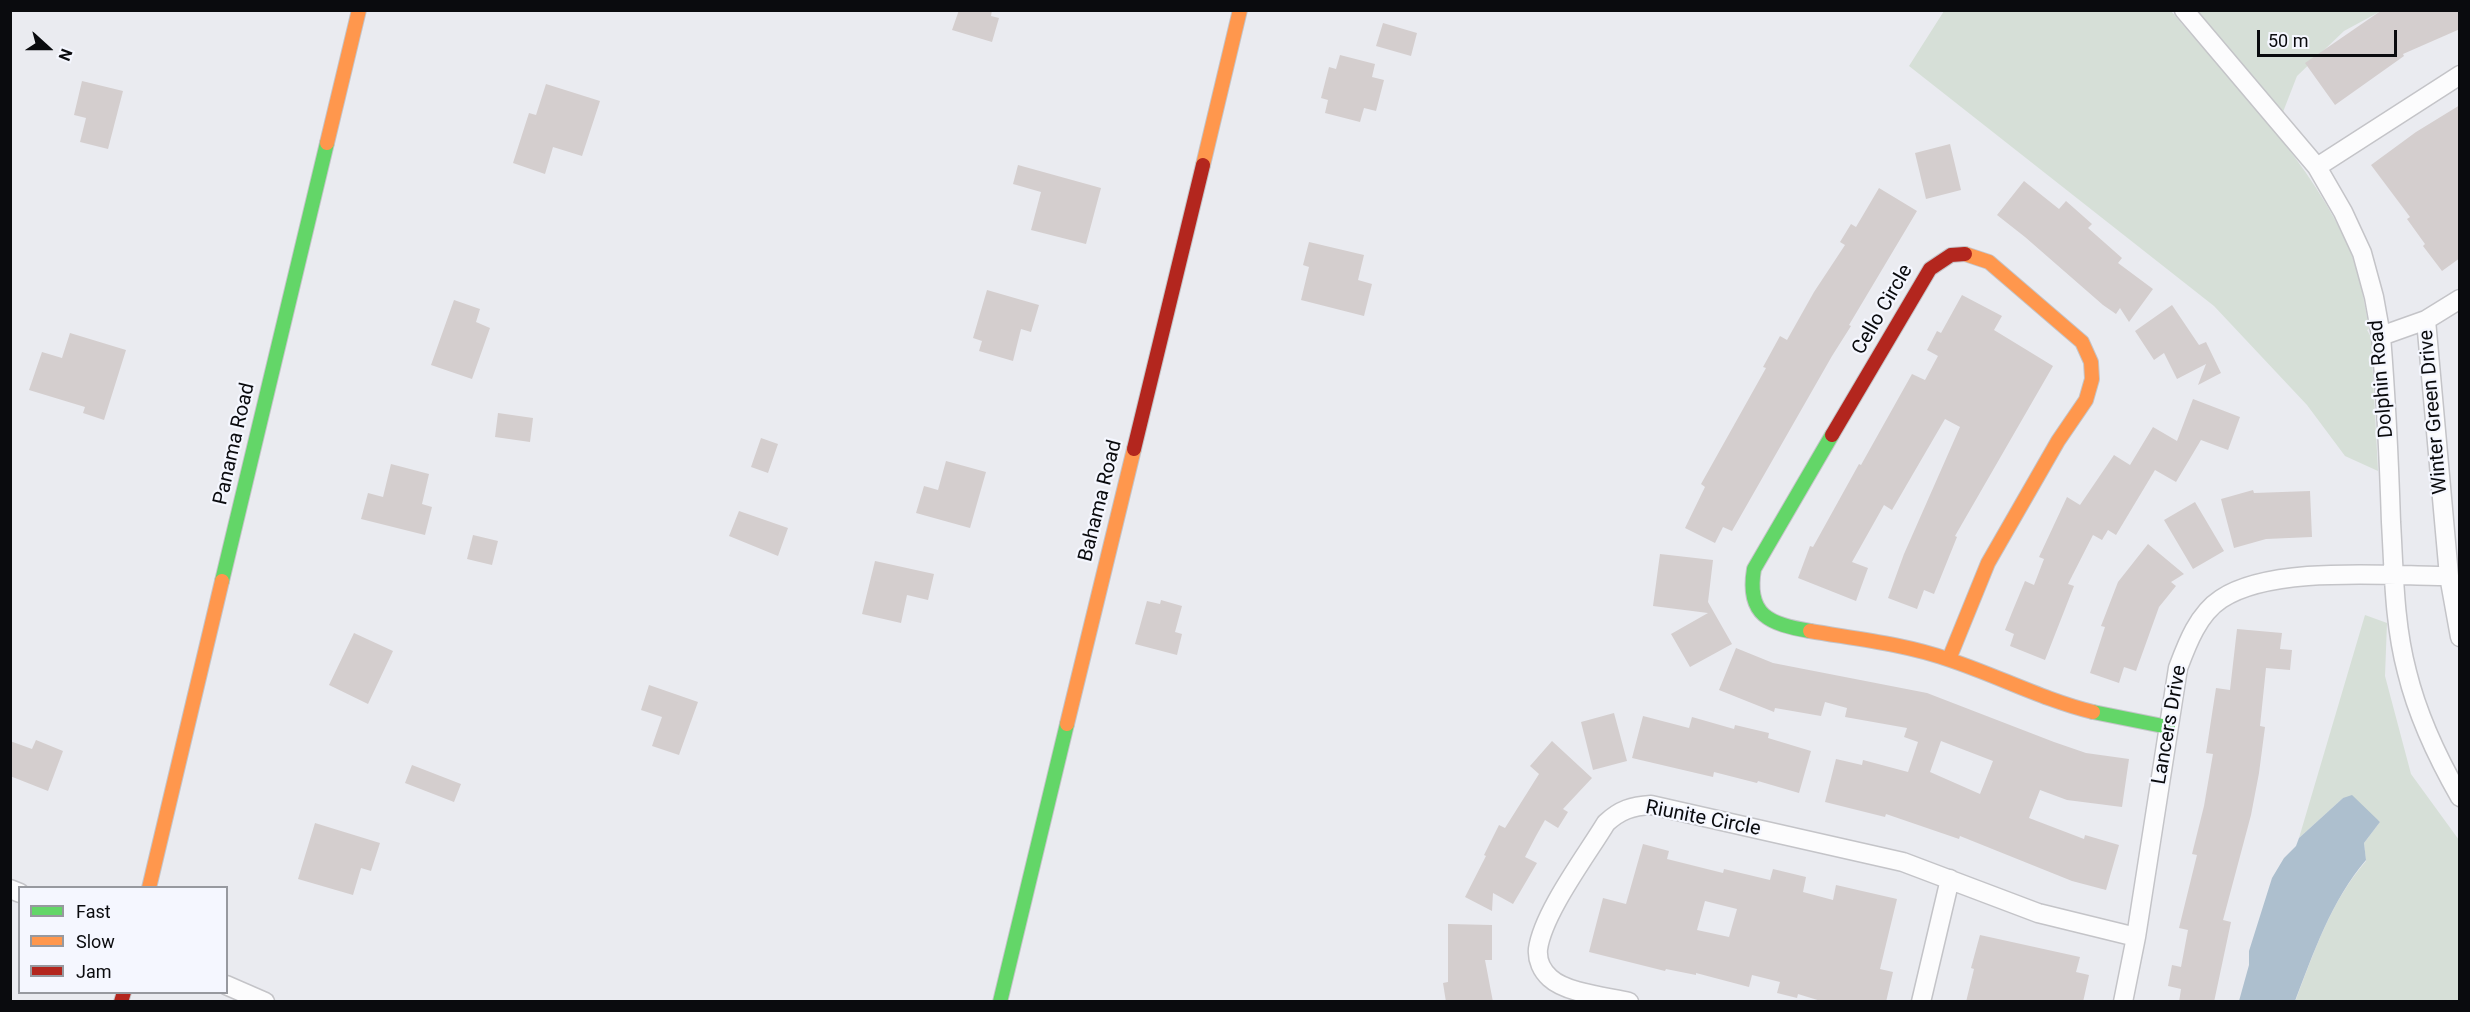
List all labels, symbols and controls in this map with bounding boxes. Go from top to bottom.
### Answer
north arrow [18,18,78,78]
scale bar [2260,18,2400,56]
text: 50 m [2268,30,2308,51]
text: N [54,46,76,63]
street label: Cello Circle [1848,261,1918,359]
street label: Dolphin Road [2365,319,2399,439]
street label: Winter Green Drive [2415,329,2453,495]
street label: Panama Road [209,381,261,507]
street label: Bahama Road [1074,438,1128,564]
street label: Lancers Drive [2148,663,2192,787]
street label: Riunite Circle [1643,796,1763,842]
legend [18,886,228,994]
text: Fast [76,901,111,922]
text: Slow [76,931,115,952]
text: Jam [76,961,112,982]

